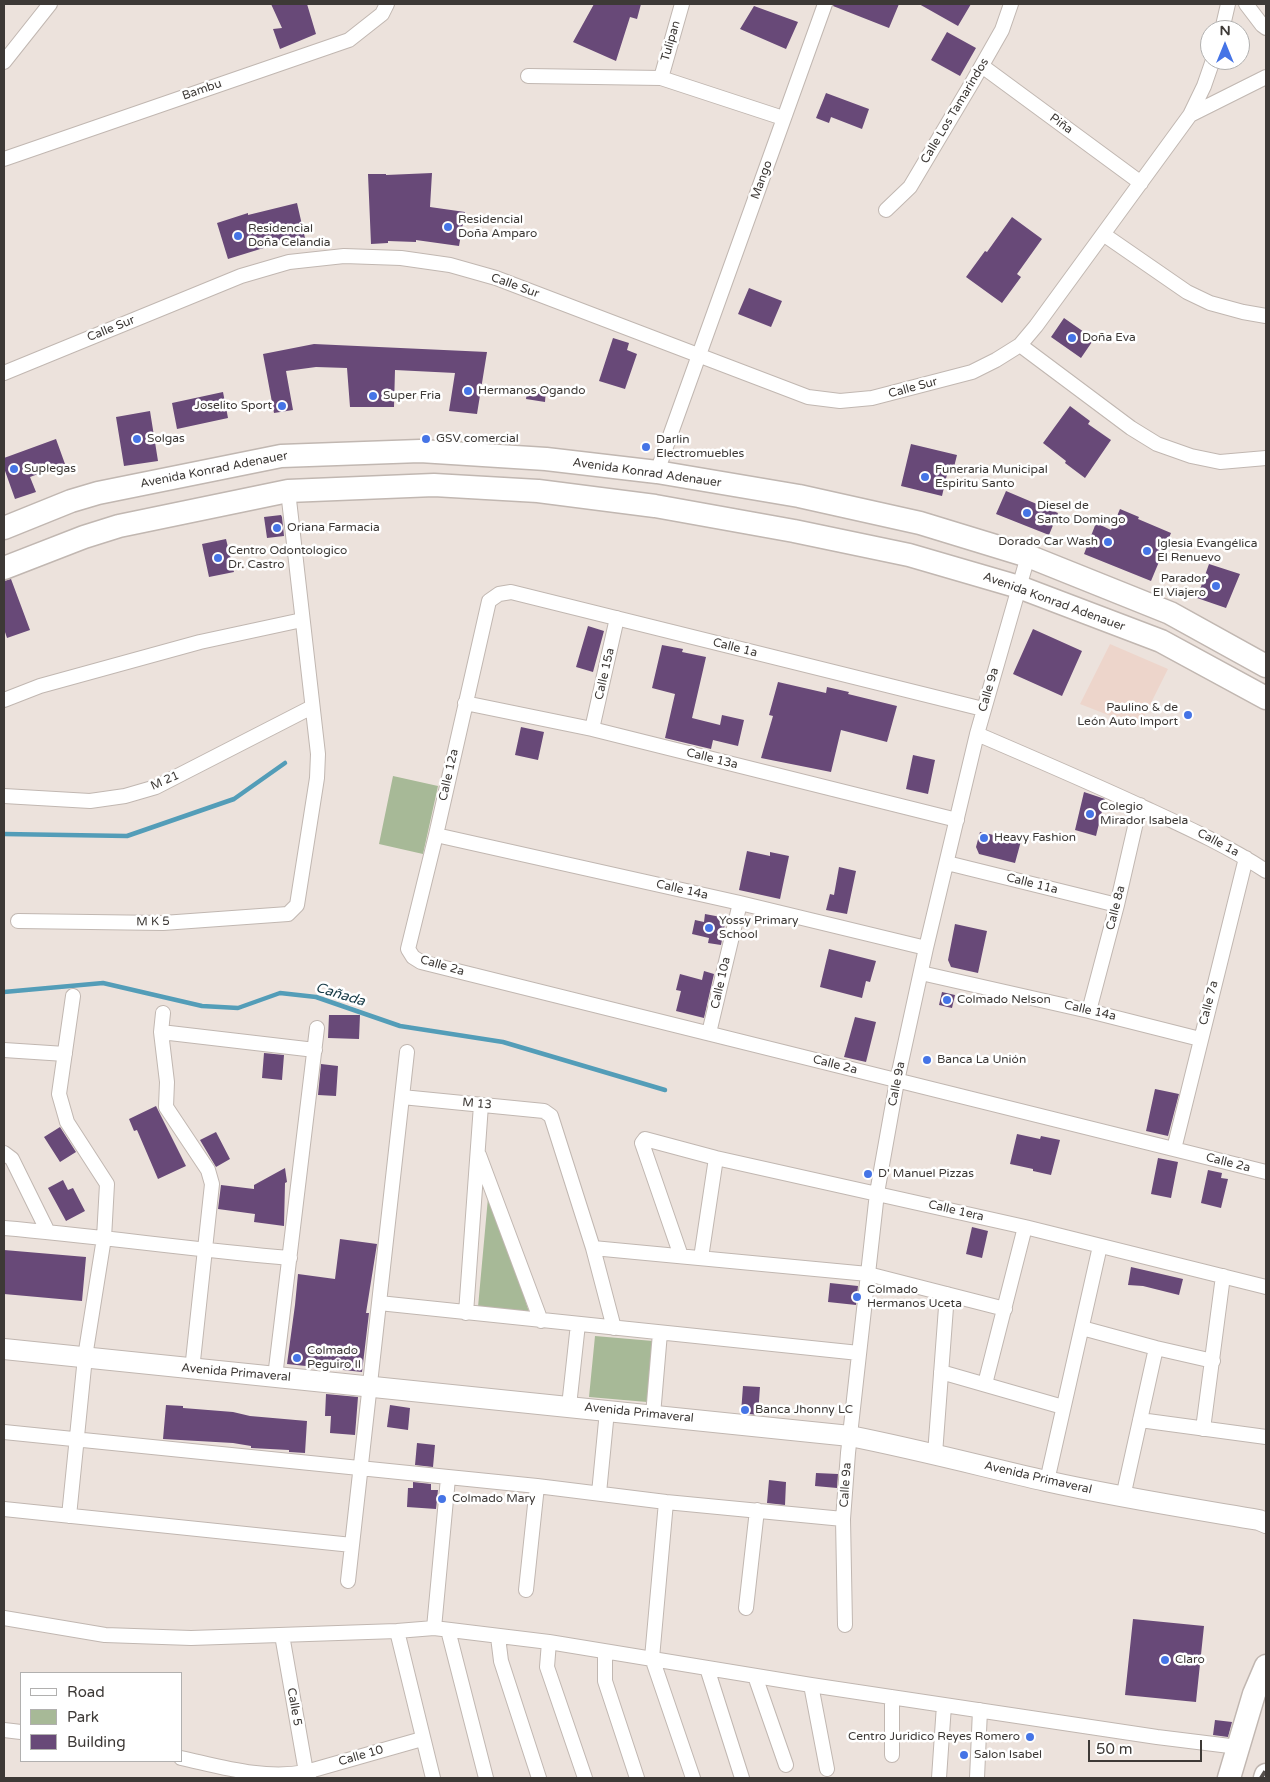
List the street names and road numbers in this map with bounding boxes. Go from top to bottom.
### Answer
street label: Tulipan [658,19,684,63]
street label: Calle Los Tamarindos [918,56,992,166]
street label: Bambu [180,77,224,103]
street label: Piña [1047,111,1075,137]
street label: Mango [748,159,776,201]
street label: Calle Sur [489,271,541,301]
street label: Calle Sur [85,313,137,345]
street label: Calle Sur [887,375,939,401]
street label: Avenida Konrad Adenauer [139,449,289,491]
street label: Avenida Konrad Adenauer [572,455,722,491]
street label: Avenida Konrad Adenauer [981,570,1127,634]
street label: Calle 1a [711,636,759,660]
street label: Calle 15a [592,647,618,701]
street label: Calle 9a [976,666,1002,714]
street label: Calle 13a [685,746,739,772]
street label: Calle 12a [436,748,462,802]
street label: M 21 [148,768,182,794]
street label: Calle 1a [1195,826,1241,860]
street label: Calle 11a [1005,871,1059,897]
street label: Calle 14a [655,877,709,903]
street label: Calle 8a [1104,884,1128,932]
street label: M K 5 [136,915,170,929]
street label: Calle 2a [418,953,466,979]
street label: Calle 10a [708,956,734,1010]
street label: Calle 7a [1197,979,1221,1027]
street label: Calle 14a [1063,998,1117,1024]
street label: Calle 2a [811,1053,859,1077]
street label: Calle 9a [886,1060,908,1108]
street label: M 13 [462,1096,492,1112]
street label: Calle 2a [1204,1151,1252,1175]
street label: Calle 1era [927,1198,985,1224]
street label: Avenida Primaveral [181,1361,291,1385]
street label: Avenida Primaveral [584,1400,694,1426]
street label: Avenida Primaveral [983,1459,1093,1497]
street label: Calle 9a [837,1462,855,1508]
street label: Calle 5 [284,1687,304,1727]
street label: Calle 10 [337,1743,385,1769]

